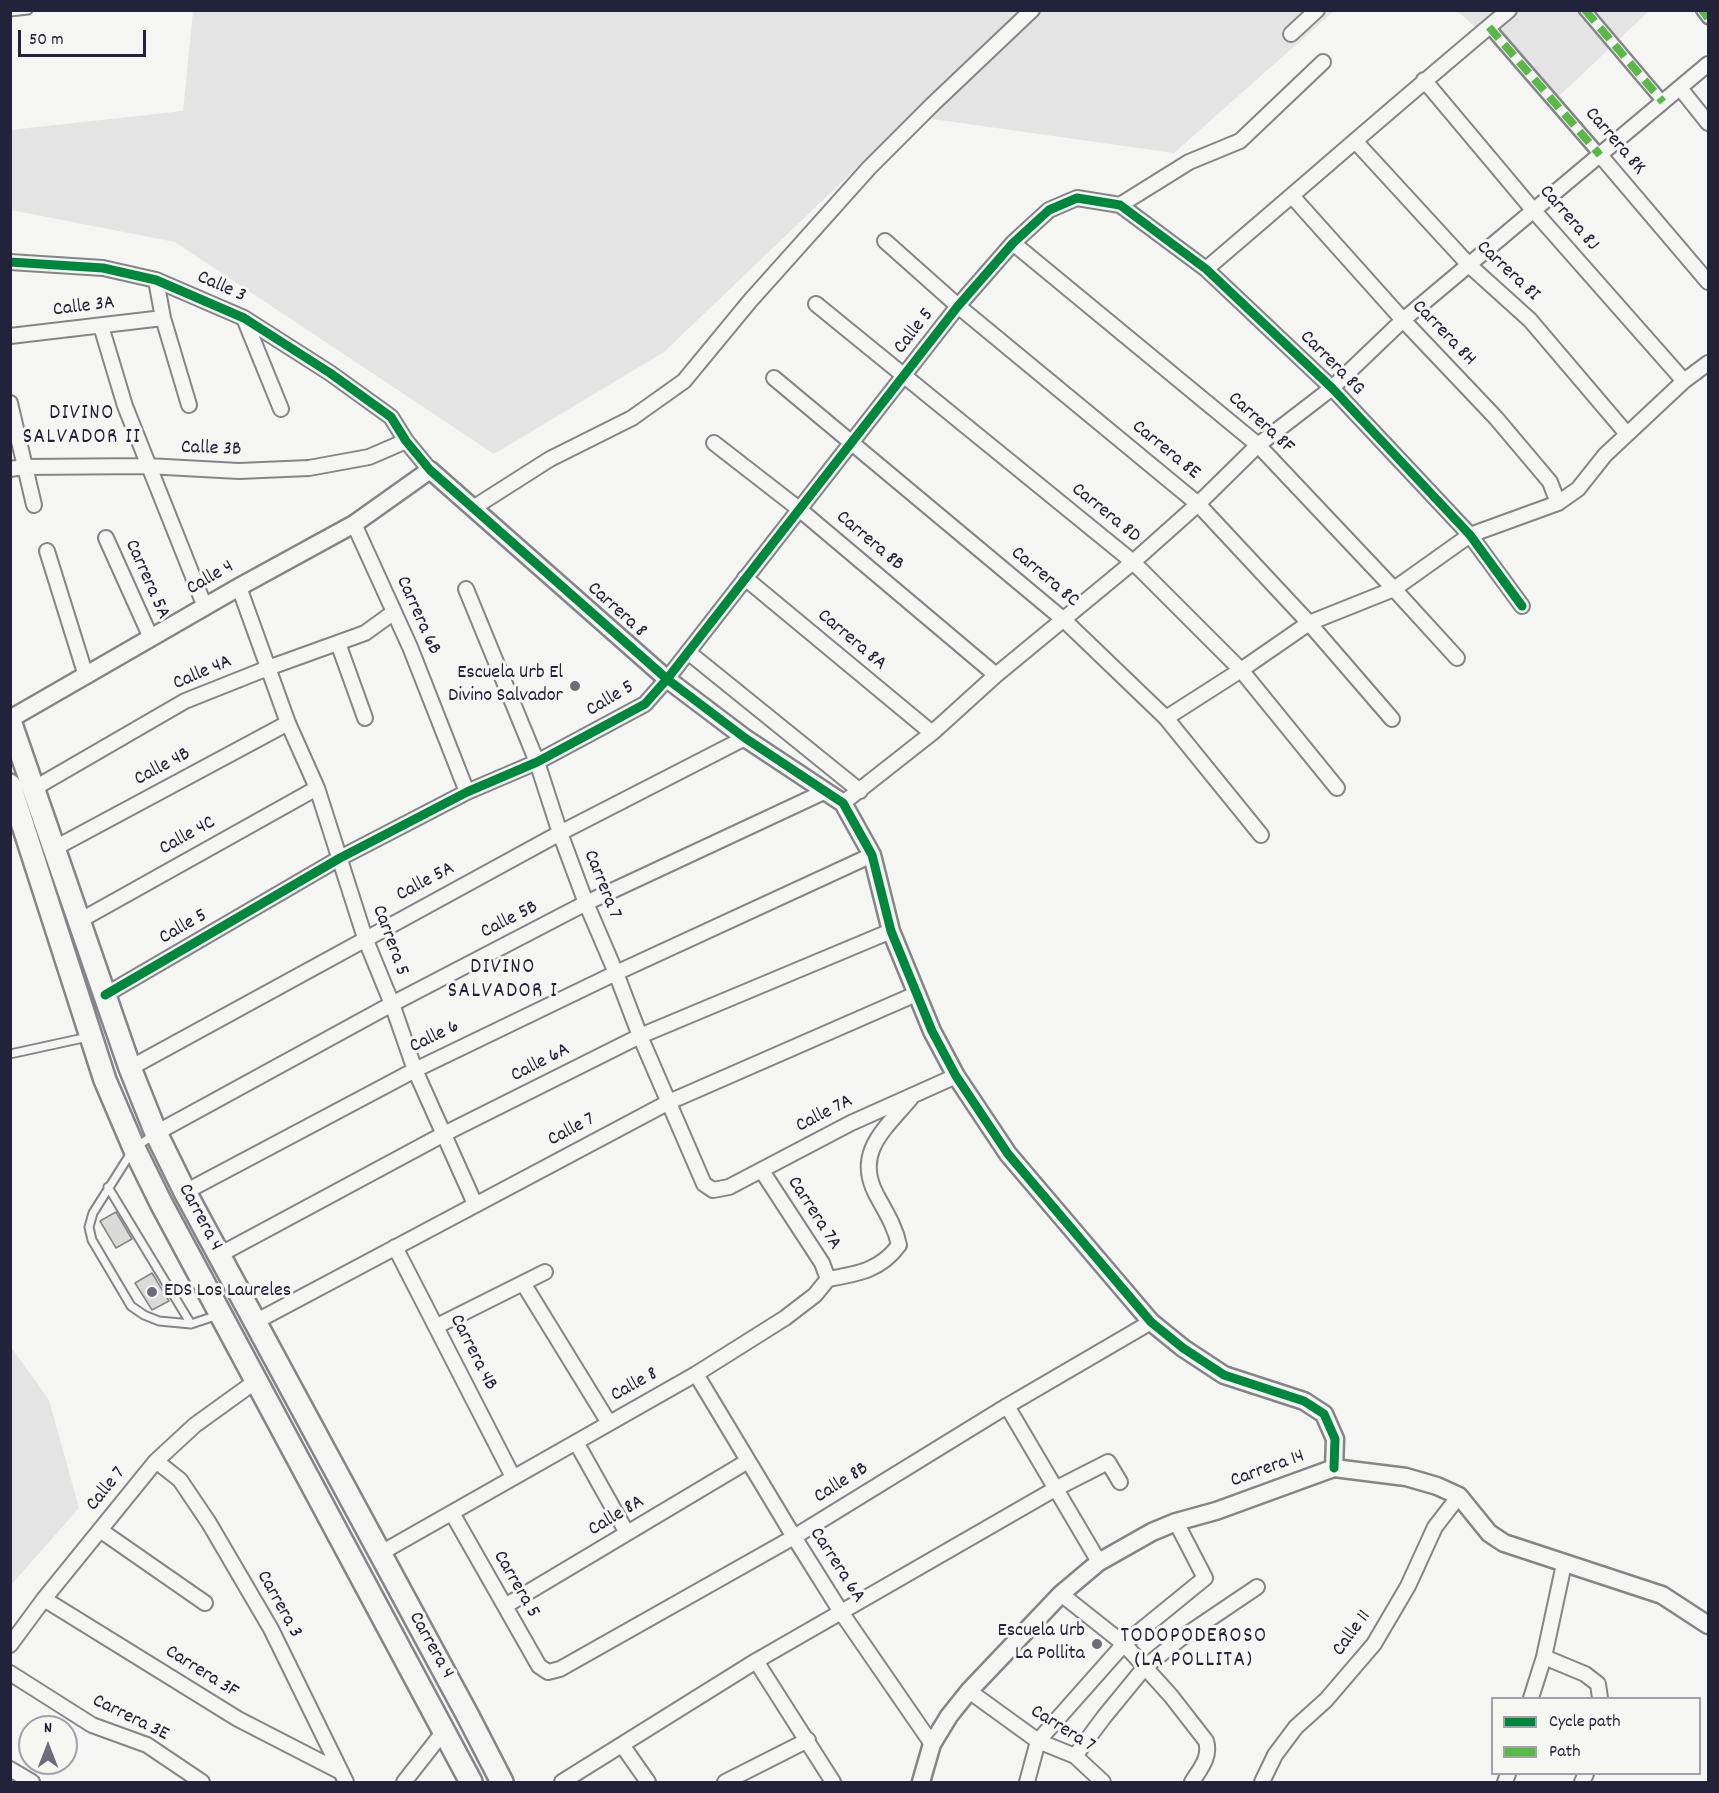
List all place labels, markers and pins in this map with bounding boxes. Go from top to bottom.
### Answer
place label: Escuela Urb El Divino Salvador [448,662,563,709]
marker: Escuela Urb El Divino Salvador [568,679,582,693]
place label: EDS Los Laureles [164,1280,291,1304]
marker: EDS Los Laureles [145,1285,159,1299]
place label: Escuela Urb La Pollita [998,1620,1085,1667]
marker: Escuela Urb La Pollita [1090,1637,1104,1651]

